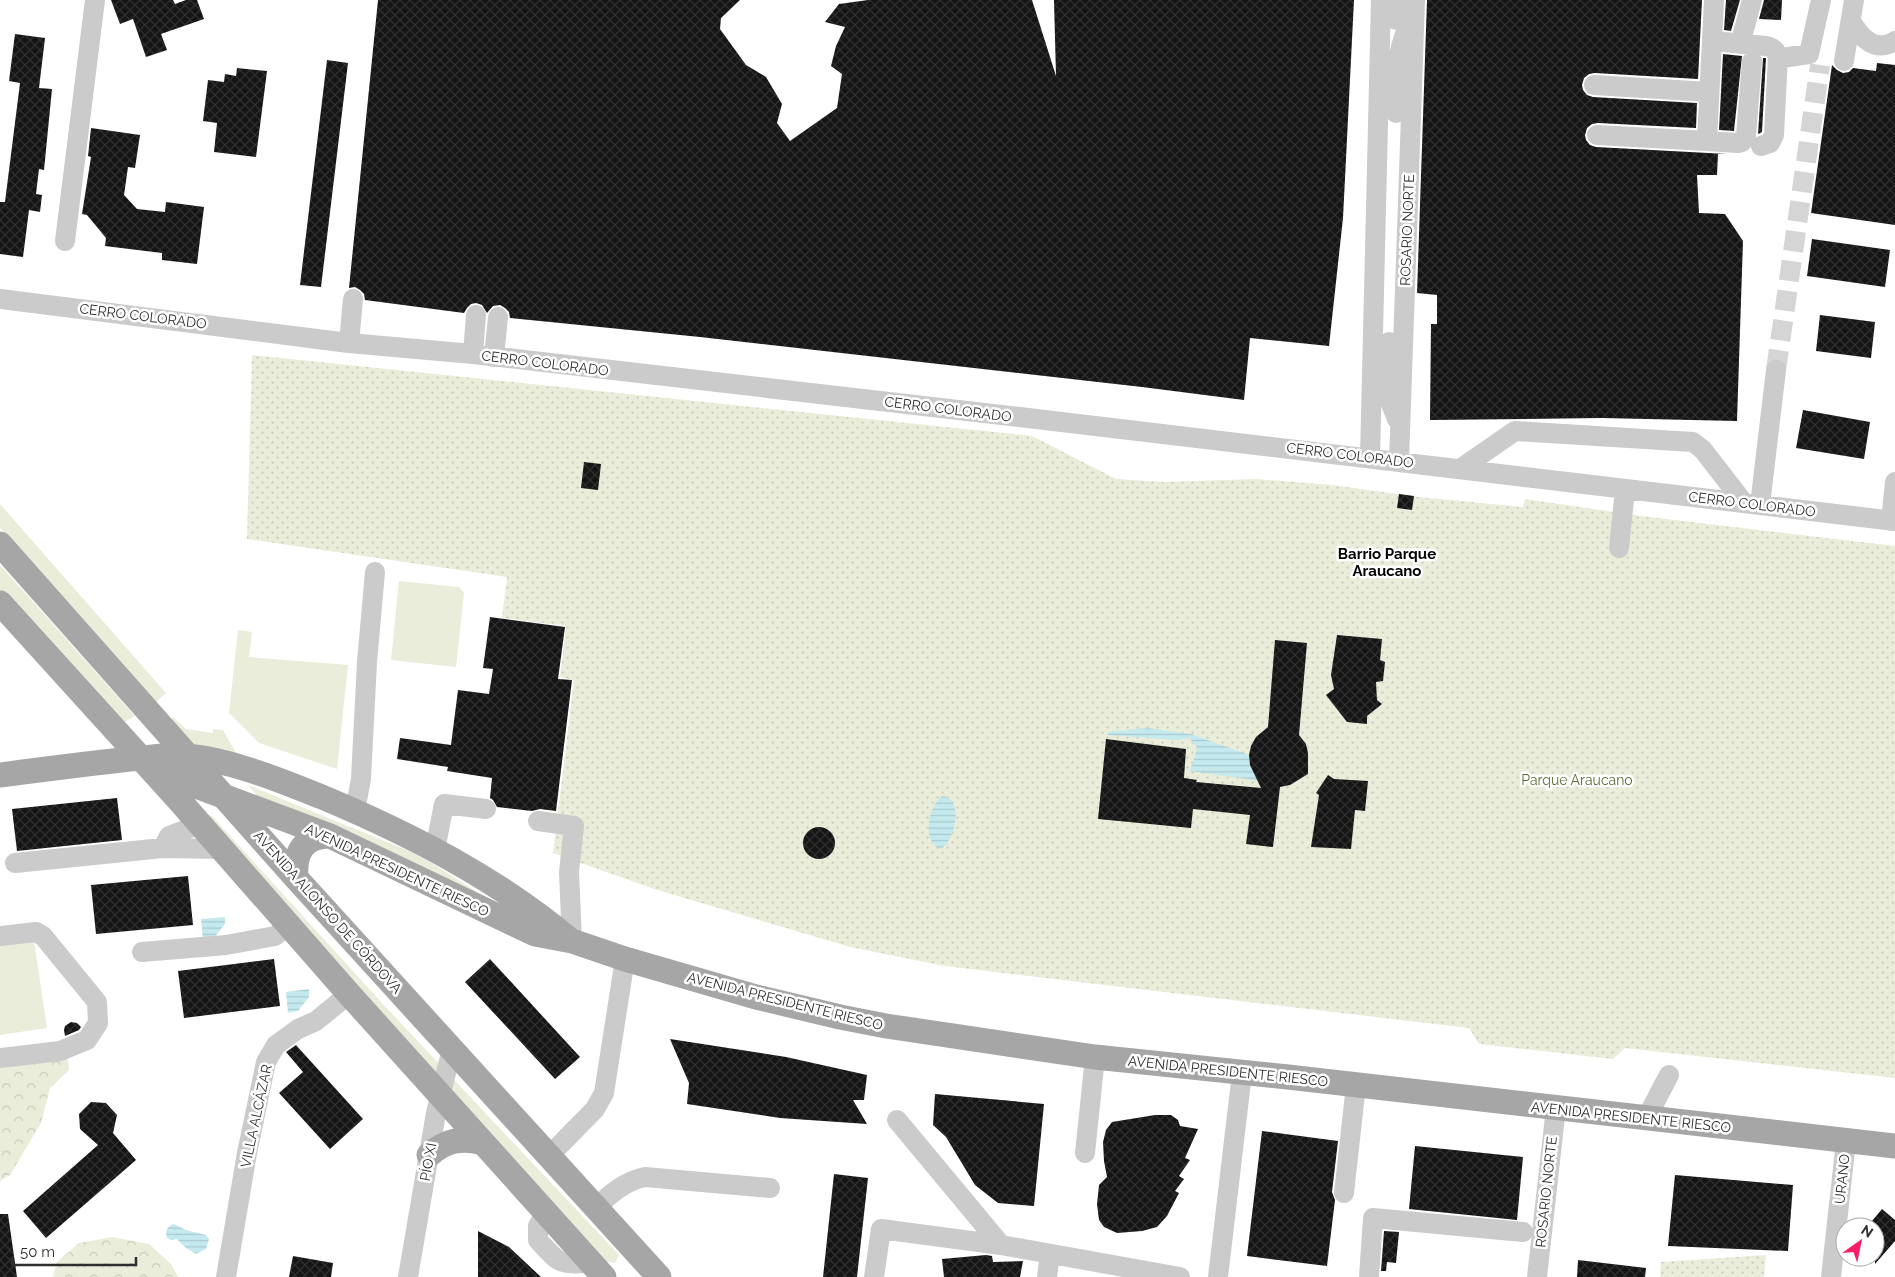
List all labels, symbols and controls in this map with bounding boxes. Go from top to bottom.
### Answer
street label: ROSARIO NORTE [1397,174,1417,286]
street label: CERRO COLORADO [79,300,207,332]
street label: CERRO COLORADO [481,347,609,379]
street label: CERRO COLORADO [884,393,1012,425]
street label: CERRO COLORADO [1286,439,1414,471]
street label: CERRO COLORADO [1688,488,1816,520]
district label: Barrio Parque Araucano [1338,545,1436,580]
park label: Parque Araucano [1521,772,1633,788]
street label: AVENIDA PRESIDENTE RIESCO [303,820,491,920]
street label: AVENIDA ALONSO DE CÓRDOVA [251,827,406,997]
street label: AVENIDA PRESIDENTE RIESCO [686,969,884,1033]
street label: AVENIDA PRESIDENTE RIESCO [1127,1053,1329,1089]
street label: VILLA ALCÁZAR [236,1063,275,1169]
street label: AVENIDA PRESIDENTE RIESCO [1530,1099,1732,1135]
street label: ROSARIO NORTE [1532,1136,1560,1248]
street label: PÍO XI [416,1142,439,1182]
street label: URANO [1831,1153,1853,1205]
north arrow [1835,1217,1885,1267]
text: N [1858,1221,1876,1241]
scale bar [12,1234,136,1266]
text: 50 m [20,1243,55,1261]

